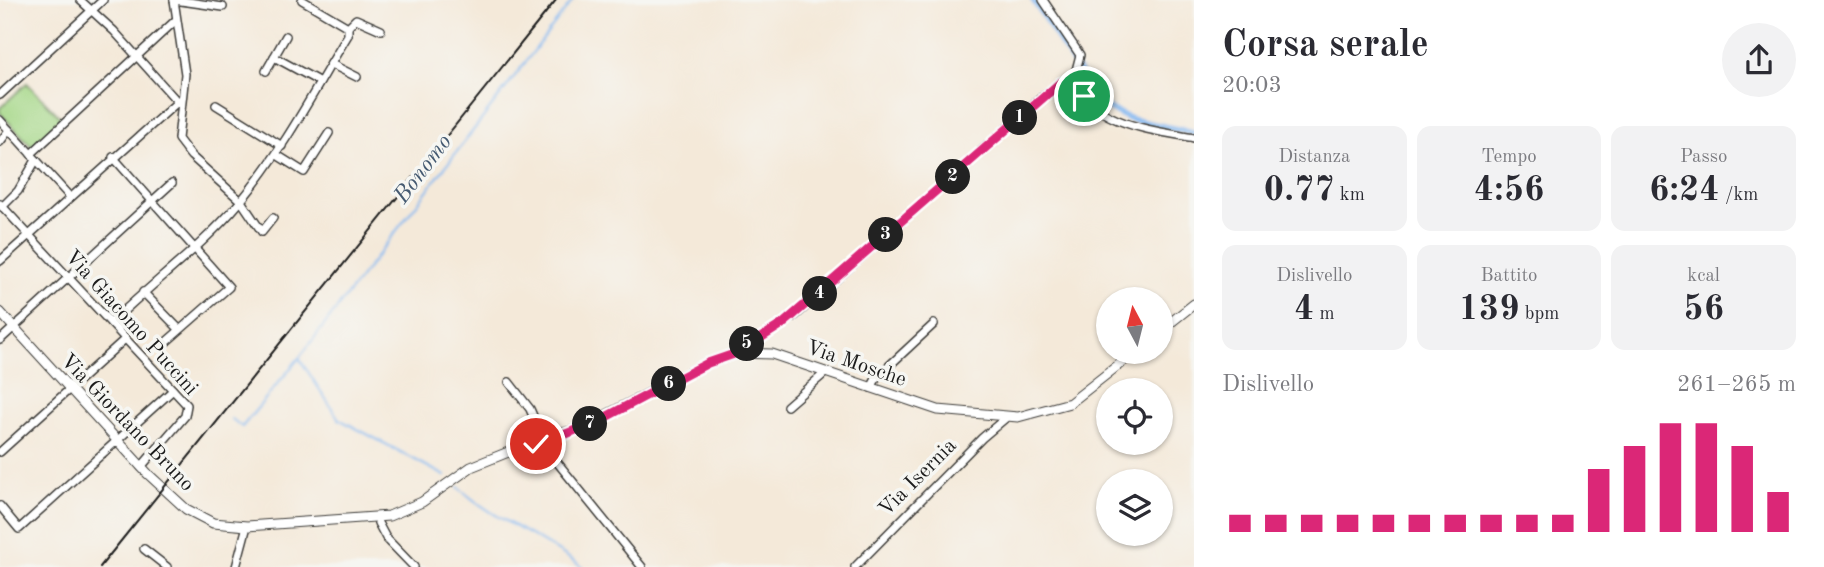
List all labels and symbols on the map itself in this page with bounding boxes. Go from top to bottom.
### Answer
pin [1054,66,1114,126]
pin: 1 [1002,100,1038,136]
water label: Bonomo [389,130,456,208]
pin: 2 [936,160,970,194]
pin: 3 [868,218,903,252]
street label: Via Giacomo Puccini [60,246,202,400]
pin: 4 [802,276,838,312]
north arrow [1096,287,1172,364]
pin: 5 [730,326,764,362]
street label: Via Mosche [803,337,909,391]
street label: Via Giordano Bruno [56,350,198,496]
pin: 6 [652,366,686,402]
pin: 7 [572,406,608,442]
pin [506,414,566,474]
street label: Via Isernia [875,435,961,521]

